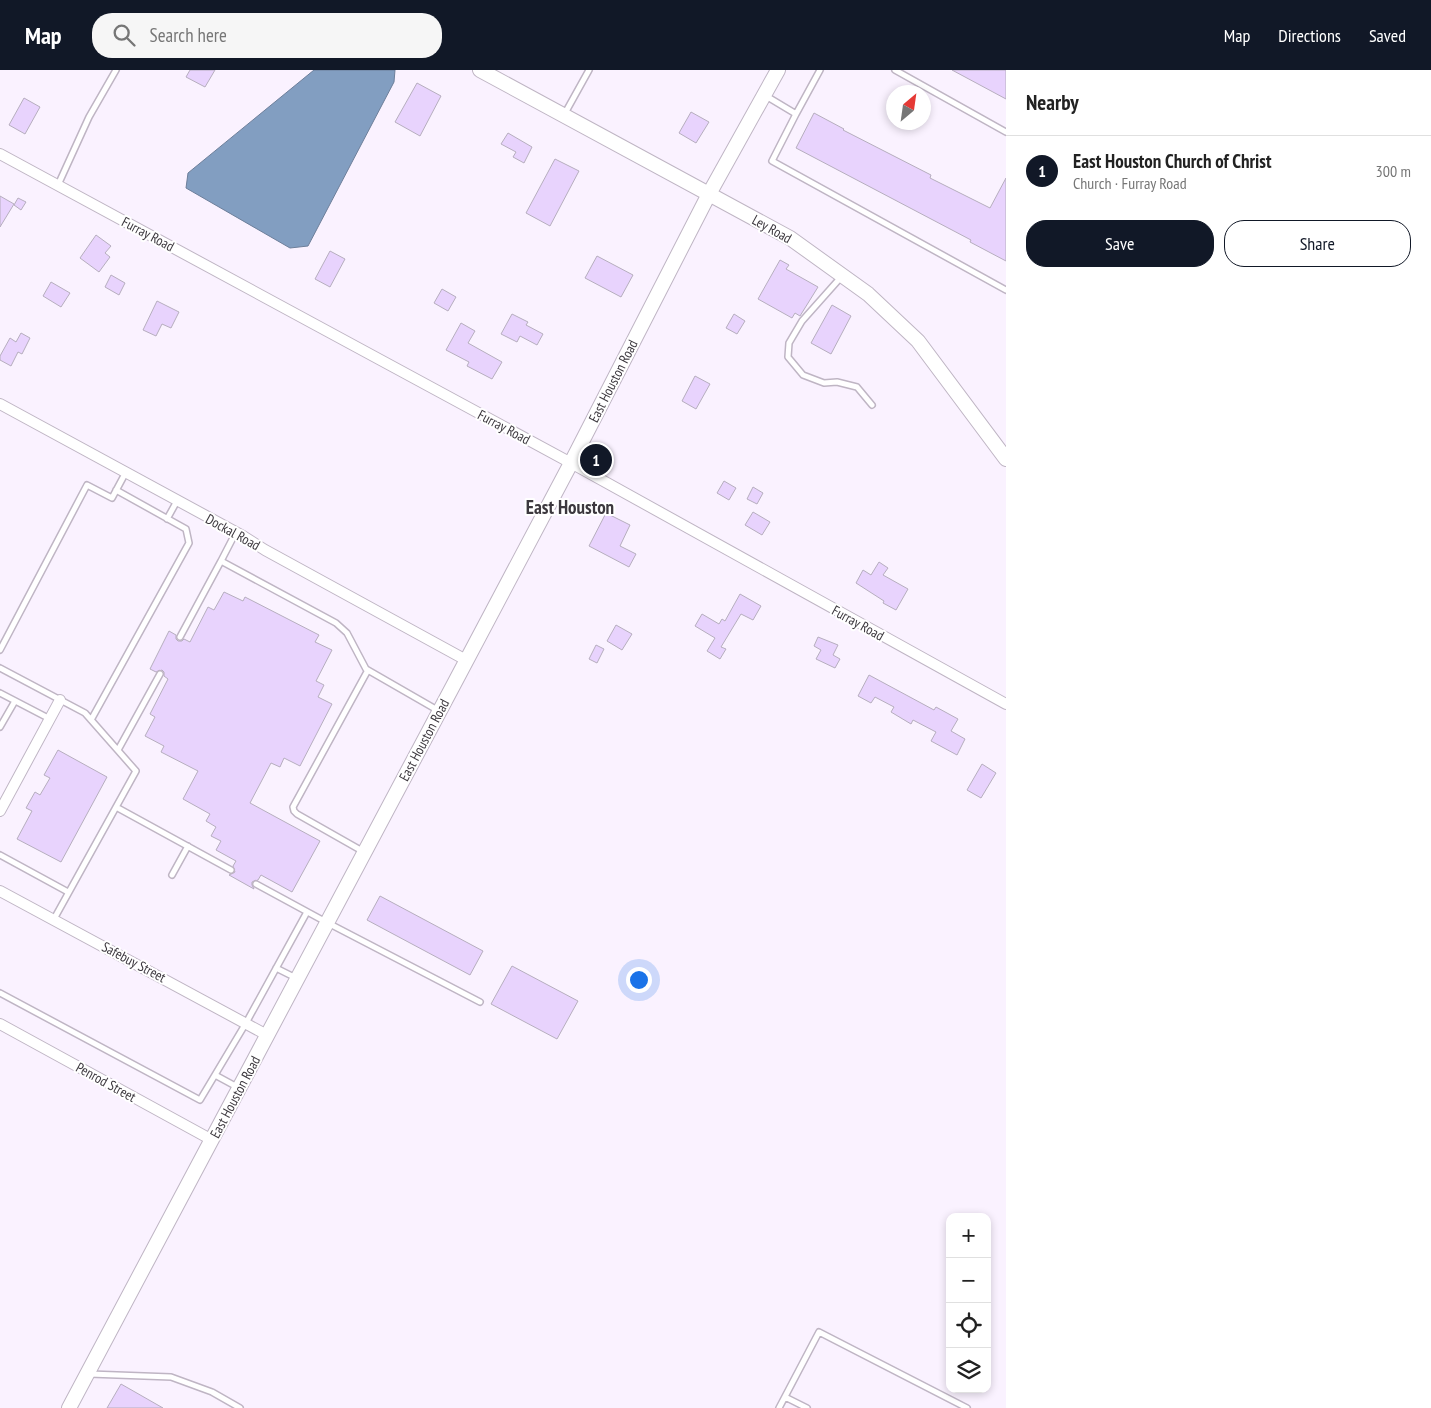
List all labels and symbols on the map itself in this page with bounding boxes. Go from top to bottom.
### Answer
north arrow [886,85,931,130]
street label: Ley Road [749,211,795,247]
street label: Furray Road [119,213,177,255]
street label: East Houston Road [584,337,642,425]
street label: Furray Road [475,406,533,448]
pin: 1 [580,441,612,479]
district label: East Houston [526,495,614,519]
street label: Dockal Road [203,510,263,554]
street label: Furray Road [829,601,887,645]
street label: East Houston Road [395,696,453,784]
street label: Safebuy Street [99,938,169,986]
your location [626,967,652,993]
street label: East Houston Road [206,1053,264,1141]
street label: Penrod Street [73,1058,139,1106]

